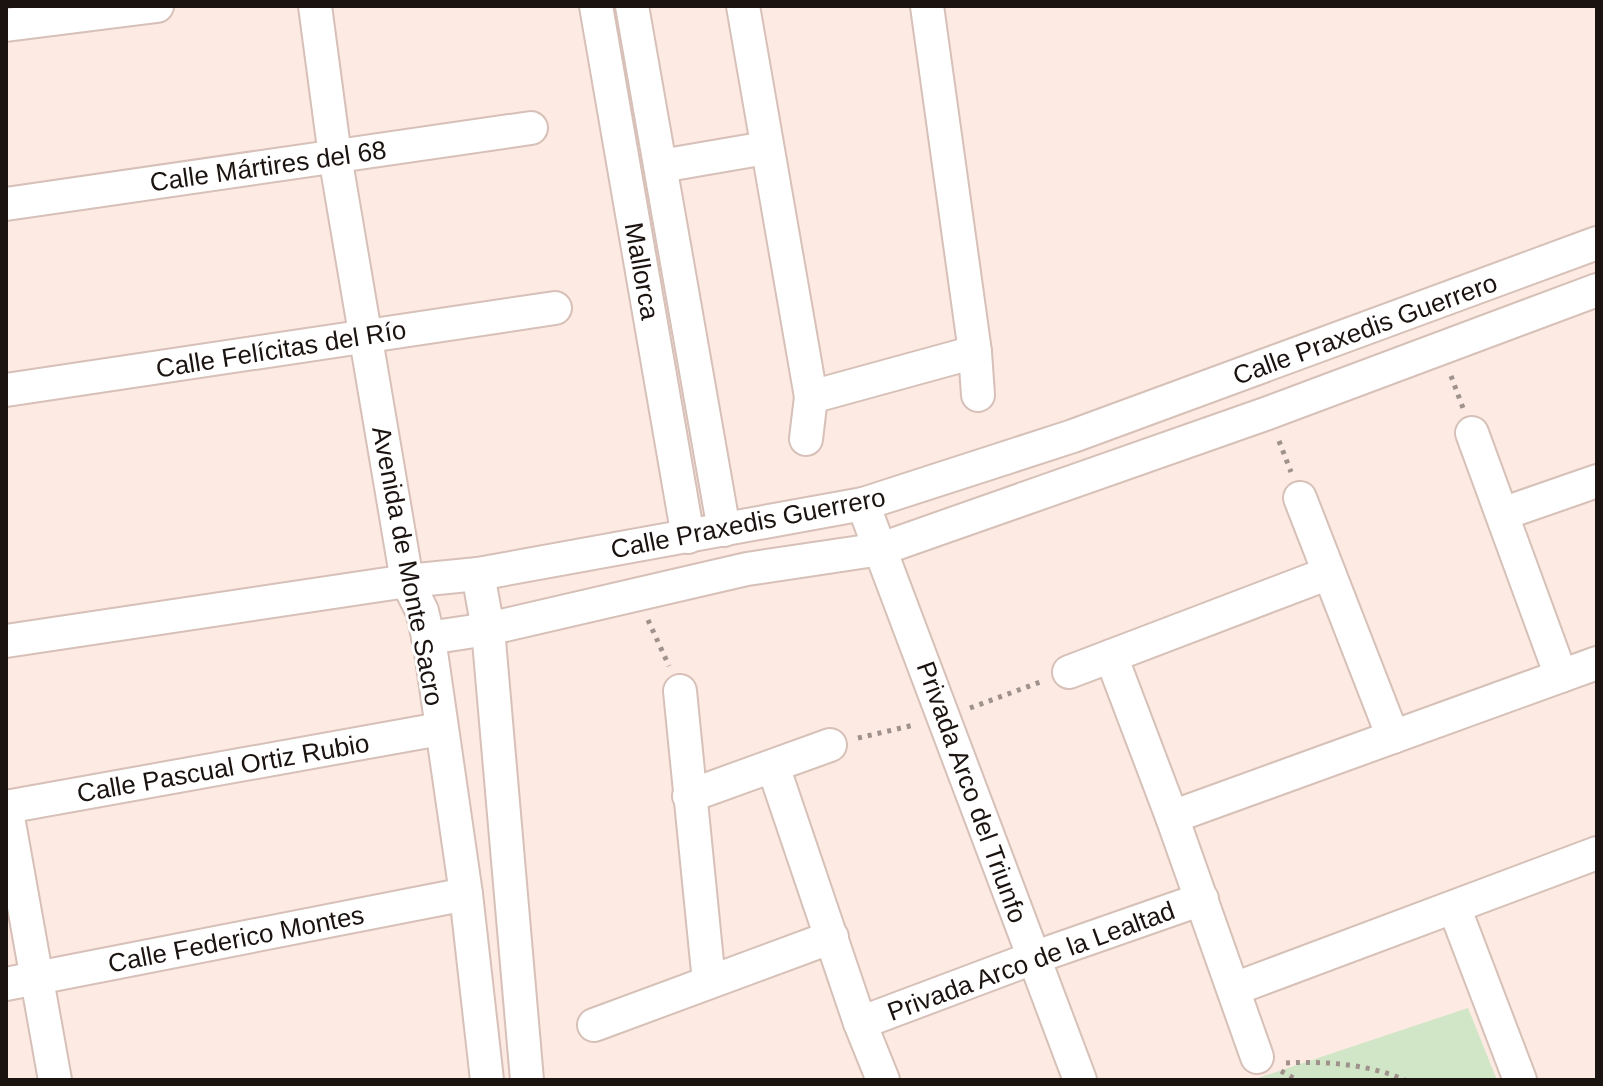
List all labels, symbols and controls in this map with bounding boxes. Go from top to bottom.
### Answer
street label: Calle Mártires del 68 [148,135,388,197]
street label: Mallorca [619,220,665,323]
street label: Calle Praxedis Guerrero [1229,267,1501,391]
street label: Calle Felícitas del Río [154,314,408,384]
street label: Avenida de Monte Sacro [366,424,450,708]
street label: Calle Praxedis Guerrero [608,482,888,564]
street label: Privada Arco del Triunfo [911,657,1033,927]
street label: Calle Pascual Ortiz Rubio [75,728,371,808]
street label: Privada Arco de la Lealtad [883,895,1179,1027]
street label: Calle Federico Montes [105,899,367,979]

